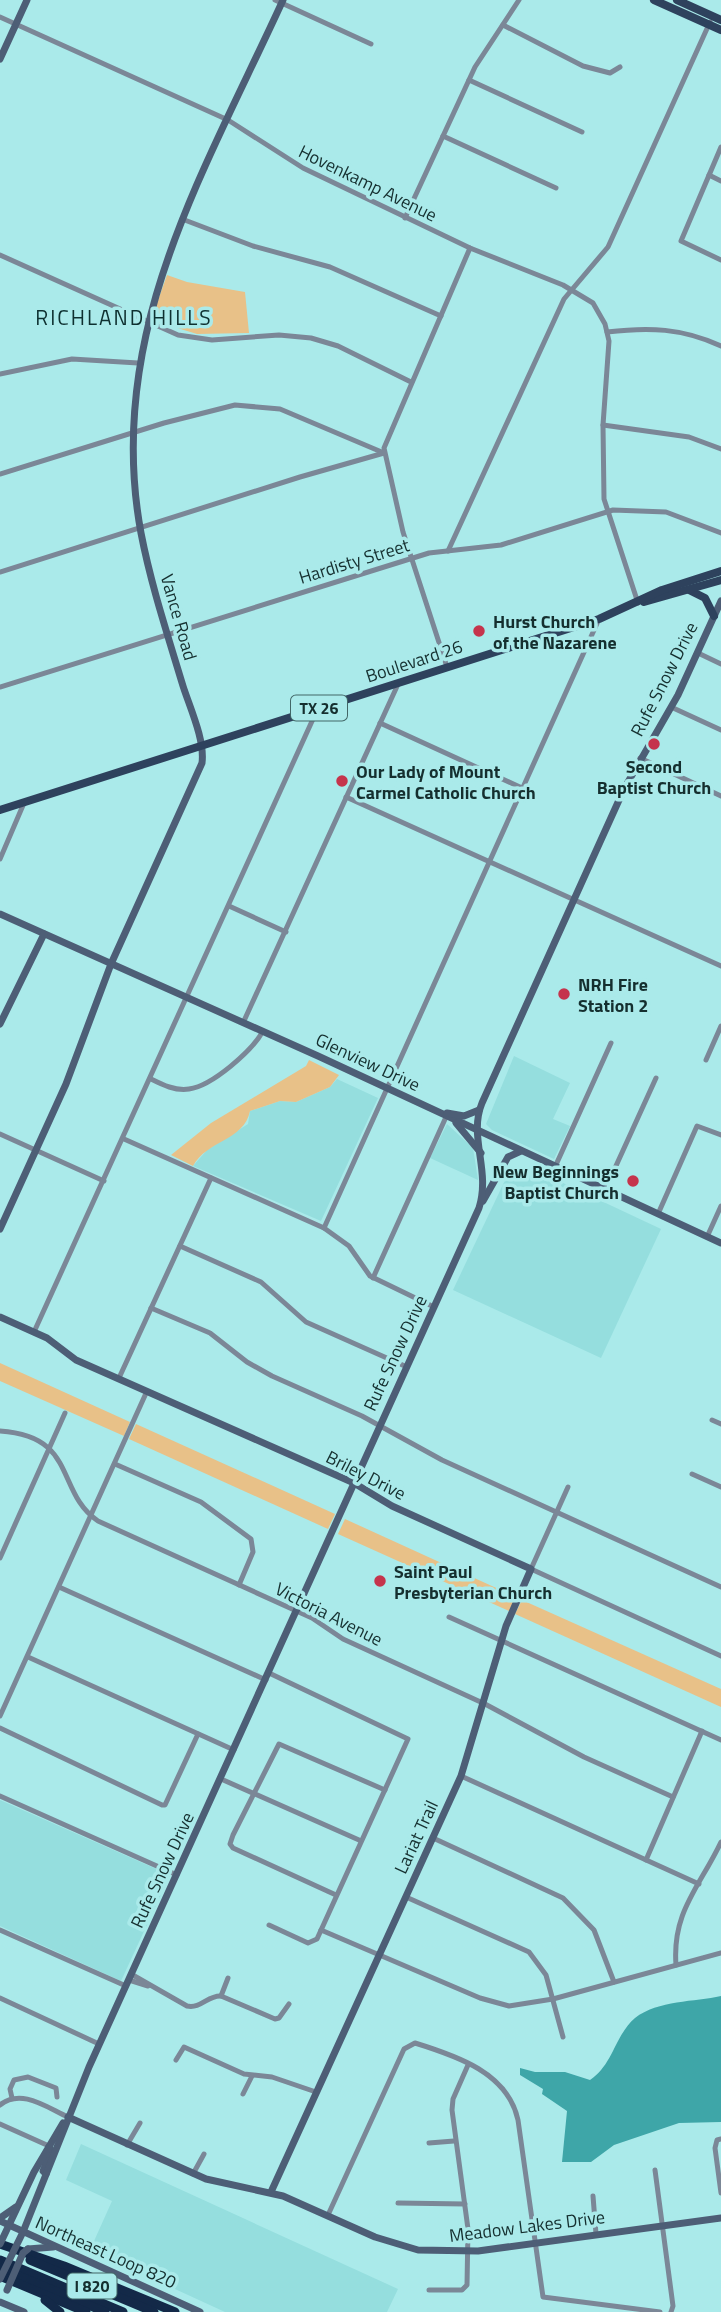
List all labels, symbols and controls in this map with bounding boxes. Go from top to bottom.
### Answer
street label: Hovenkamp Avenue [294,138,442,228]
district label: RICHLAND HILLS [35,301,213,333]
street label: Hardisty Street [295,531,413,591]
street label: Vance Road [154,571,204,663]
place label: Hurst Church of the Nazarene [493,608,617,656]
street label: Rufe Snow Drive [624,617,704,741]
marker: Hurst Church of the Nazarene [471,623,487,639]
street label: Boulevard 26 [362,633,466,689]
road number: TX 26 [291,695,347,720]
marker: Second Baptist Church [646,736,662,752]
place label: Second Baptist Church [597,753,711,801]
place label: Our Lady of Mount Carmel Catholic Church [356,758,536,806]
marker: Our Lady of Mount Carmel Catholic Church [334,773,350,789]
place label: NRH Fire Station 2 [578,971,648,1019]
marker: NRH Fire Station 2 [556,986,572,1002]
street label: Glenview Drive [311,1026,425,1098]
place label: New Beginnings Baptist Church [493,1158,619,1206]
marker: New Beginnings Baptist Church [625,1173,641,1189]
street label: Rufe Snow Drive [356,1291,434,1415]
street label: Briley Drive [321,1443,411,1507]
place label: Saint Paul Presbyterian Church [394,1558,552,1606]
marker: Saint Paul Presbyterian Church [372,1573,388,1589]
street label: Victoria Avenue [271,1575,387,1653]
street label: Lariat Trail [387,1796,445,1878]
street label: Rufe Snow Drive [123,1808,201,1932]
street label: Meadow Lakes Drive [448,2203,606,2249]
street label: Northeast Loop 820 [31,2209,181,2295]
road number: I 820 [68,2274,116,2298]

